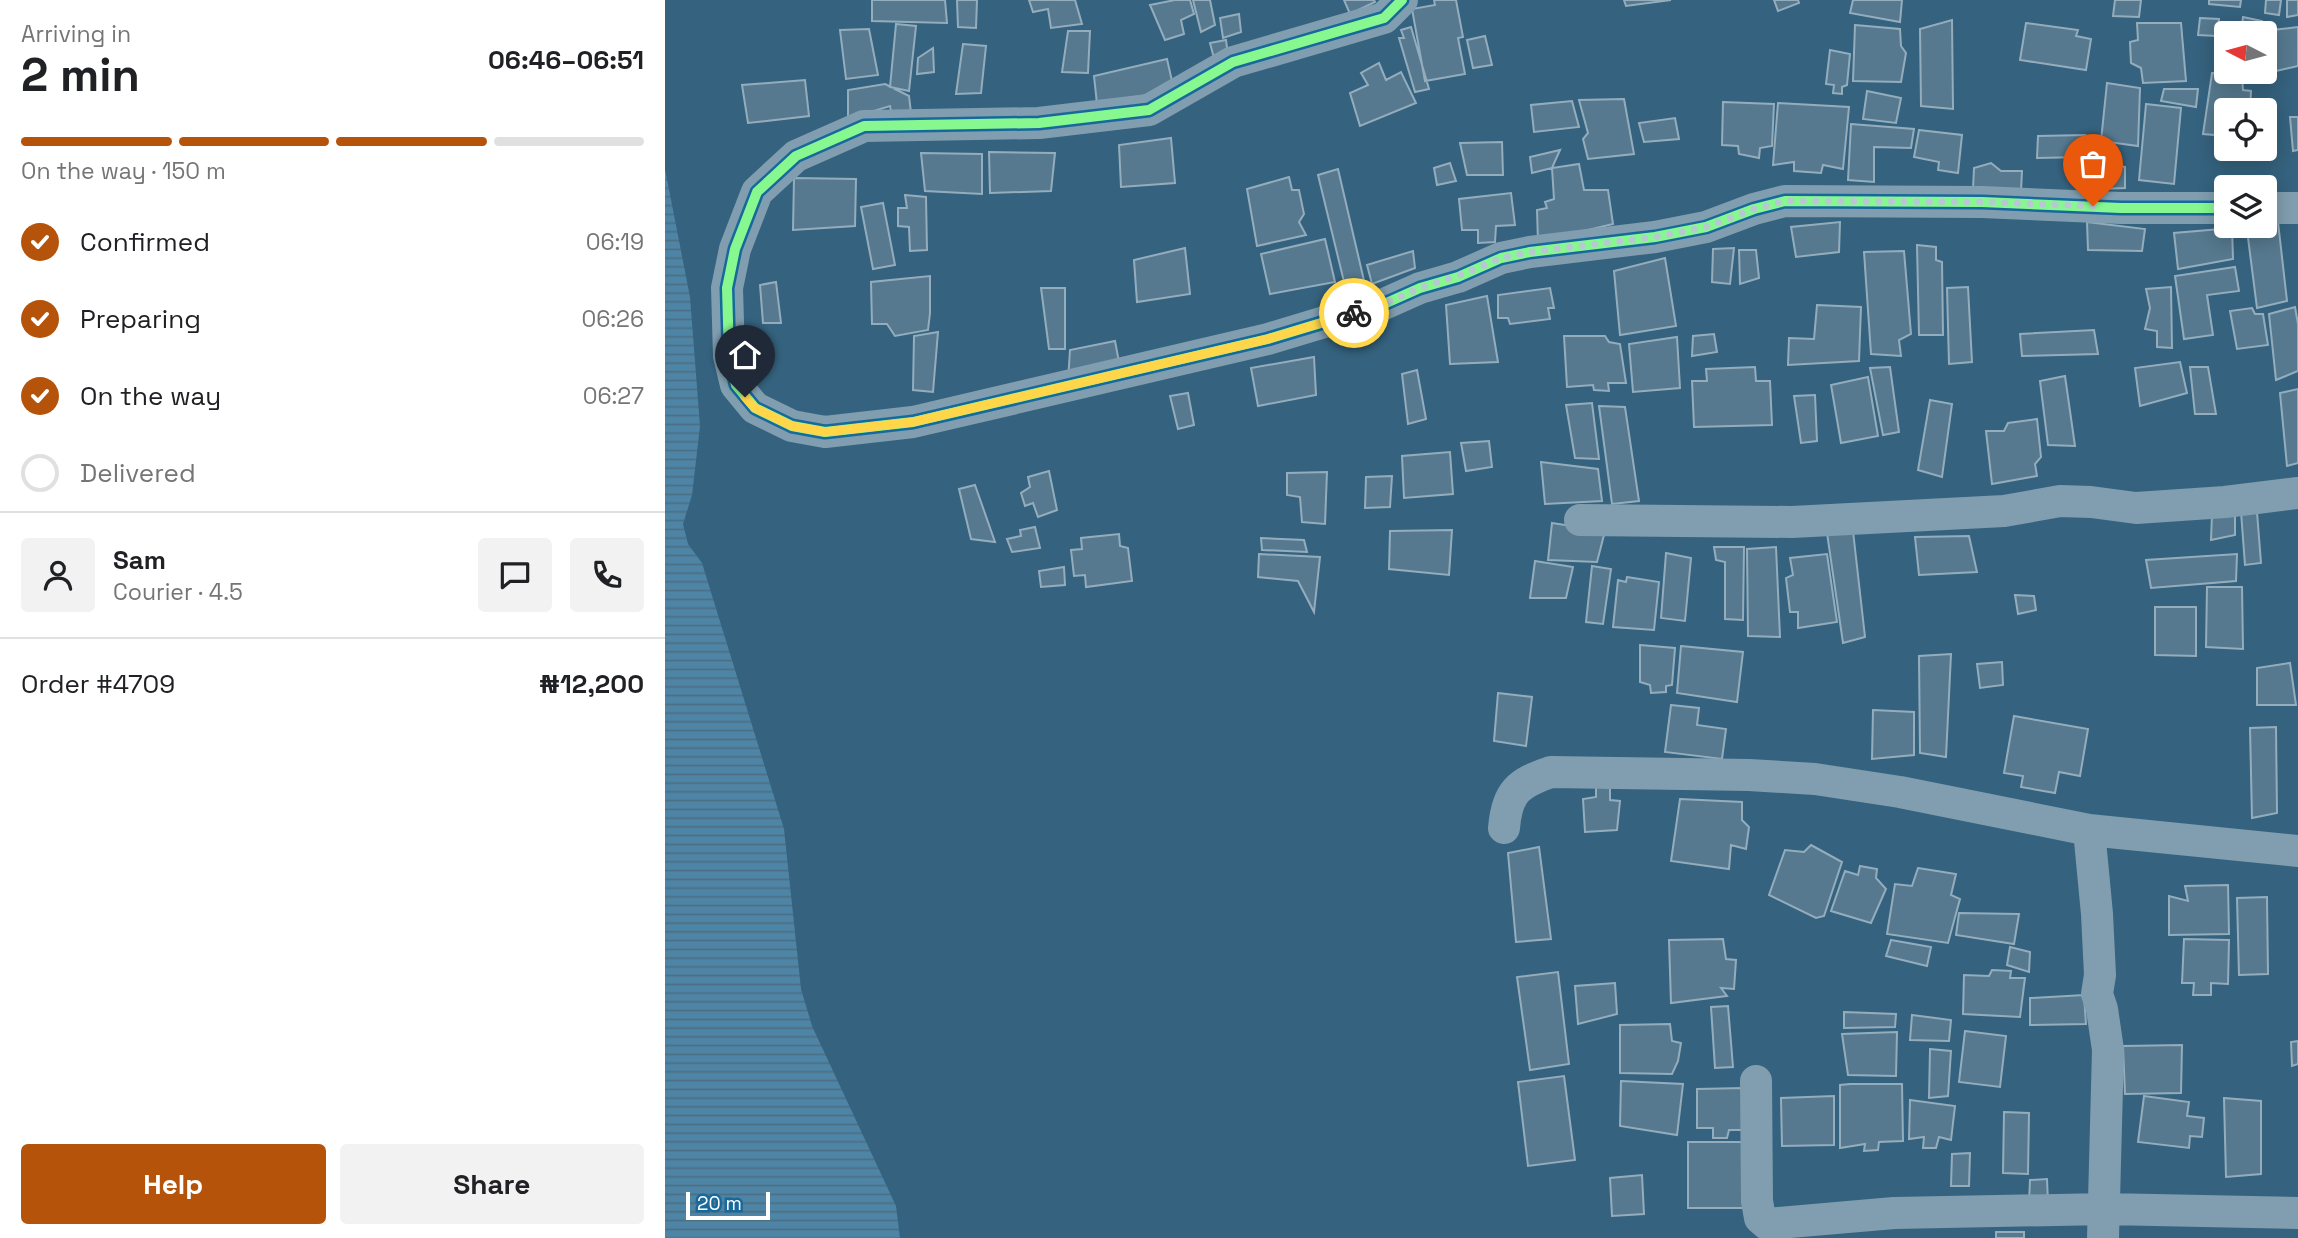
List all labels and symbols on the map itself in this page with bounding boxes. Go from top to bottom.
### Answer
north arrow [2214,21,2277,84]
pin [2063,134,2123,206]
courier [1319,278,1389,348]
pin [715,325,775,397]
scale bar [686,1189,770,1221]

